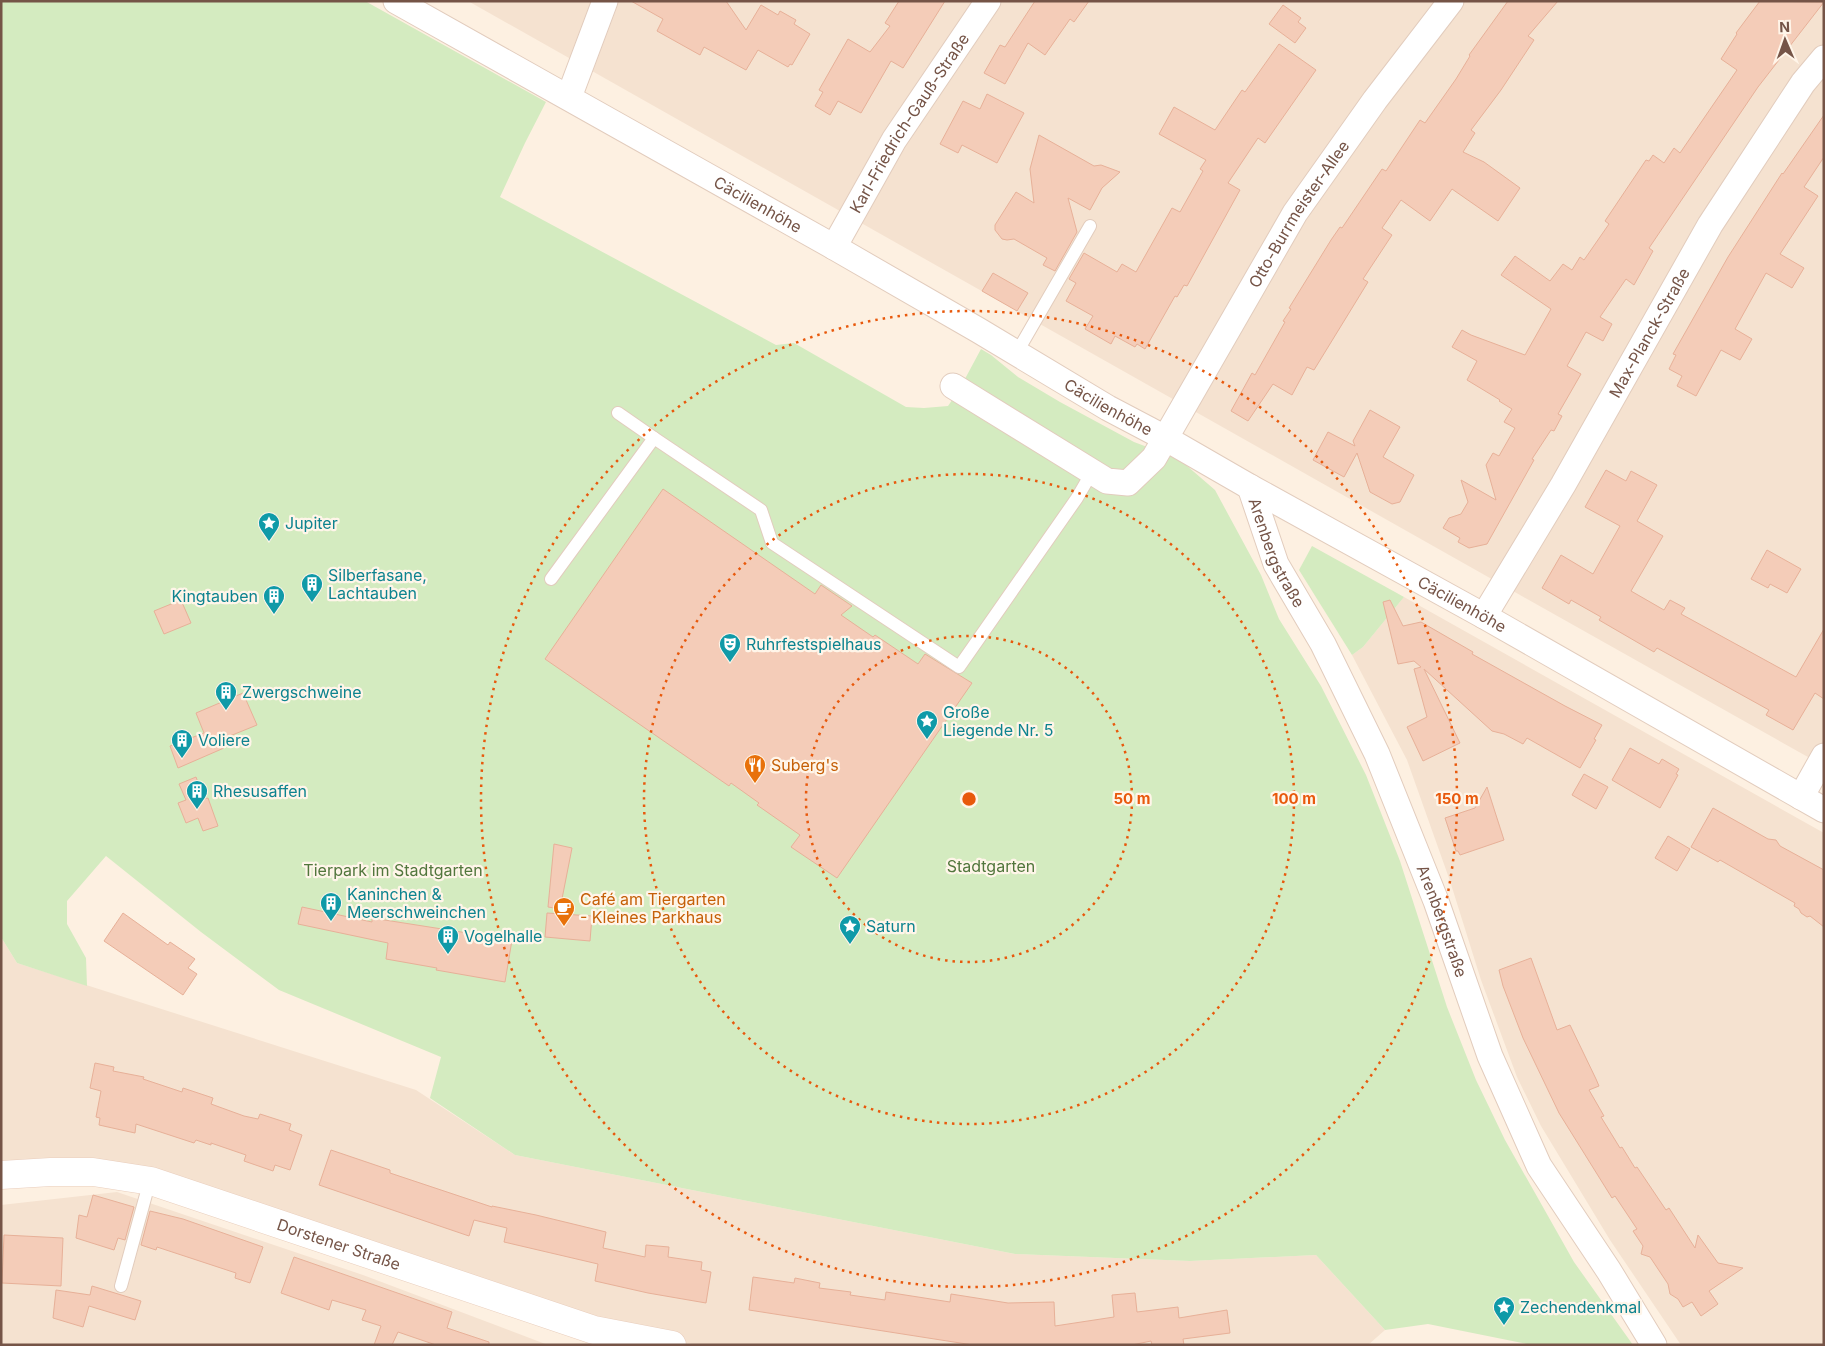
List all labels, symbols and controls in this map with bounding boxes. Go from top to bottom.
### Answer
north arrow [1760,15,1810,65]
text: N [1779,18,1790,35]
street label: Karl-Friedrich-Gauß-Straße [845,29,973,217]
street label: Otto-Burrmeister-Allee [1244,136,1353,291]
street label: Cäcilienhöhe [710,171,805,237]
street label: Max-Planck-Straße [1605,264,1694,401]
street label: Cäcilienhöhe [1061,374,1156,440]
street label: Arenbergstraße [1244,495,1309,611]
place icon: Jupiter [257,511,281,542]
place label: Jupiter [285,513,338,533]
place label: Silberfasane, Lachtauben [328,565,427,603]
building icon: Silberfasane, Lachtauben [300,572,324,603]
street label: Cäcilienhöhe [1414,572,1510,637]
building icon: Kingtauben [262,584,286,615]
place label: Kingtauben [172,586,258,606]
theatre icon: Ruhrfestspielhaus [718,632,742,663]
place label: Ruhrfestspielhaus [746,634,881,654]
building icon: Zwergschweine [214,680,238,711]
place label: Zwergschweine [242,682,362,702]
place label: Große Liegende Nr. 5 [943,702,1053,740]
place icon: Große Liegende Nr. 5 [915,709,939,740]
building icon: Voliere [170,728,194,759]
place label: Voliere [198,730,250,750]
restaurant icon: Suberg's [743,753,767,784]
place label: Suberg's [771,755,839,775]
building icon: Rhesusaffen [185,779,209,810]
place label: Rhesusaffen [213,781,307,801]
text: 50 m [1114,789,1150,808]
text: 100 m [1272,789,1316,808]
text: 150 m [1435,789,1479,808]
centre of rings [960,790,978,808]
park label: Stadtgarten [947,856,1035,876]
park label: Tierpark im Stadtgarten [303,860,483,880]
street label: Arenbergstraße [1413,862,1472,980]
place label: Kaninchen & Meerschweinchen [347,884,486,922]
place label: Café am Tiergarten - Kleines Parkhaus [580,889,726,927]
building icon: Kaninchen & Meerschweinchen [319,891,343,922]
cafe icon: Café am Tiergarten - Kleines Parkhaus [552,896,576,927]
place icon: Saturn [838,914,862,945]
place label: Saturn [866,916,916,936]
building icon: Vogelhalle [436,924,460,955]
place label: Vogelhalle [464,926,542,946]
street label: Dorstener Straße [275,1214,403,1274]
place icon: Zechendenkmal [1492,1295,1516,1326]
place label: Zechendenkmal [1520,1297,1641,1317]

